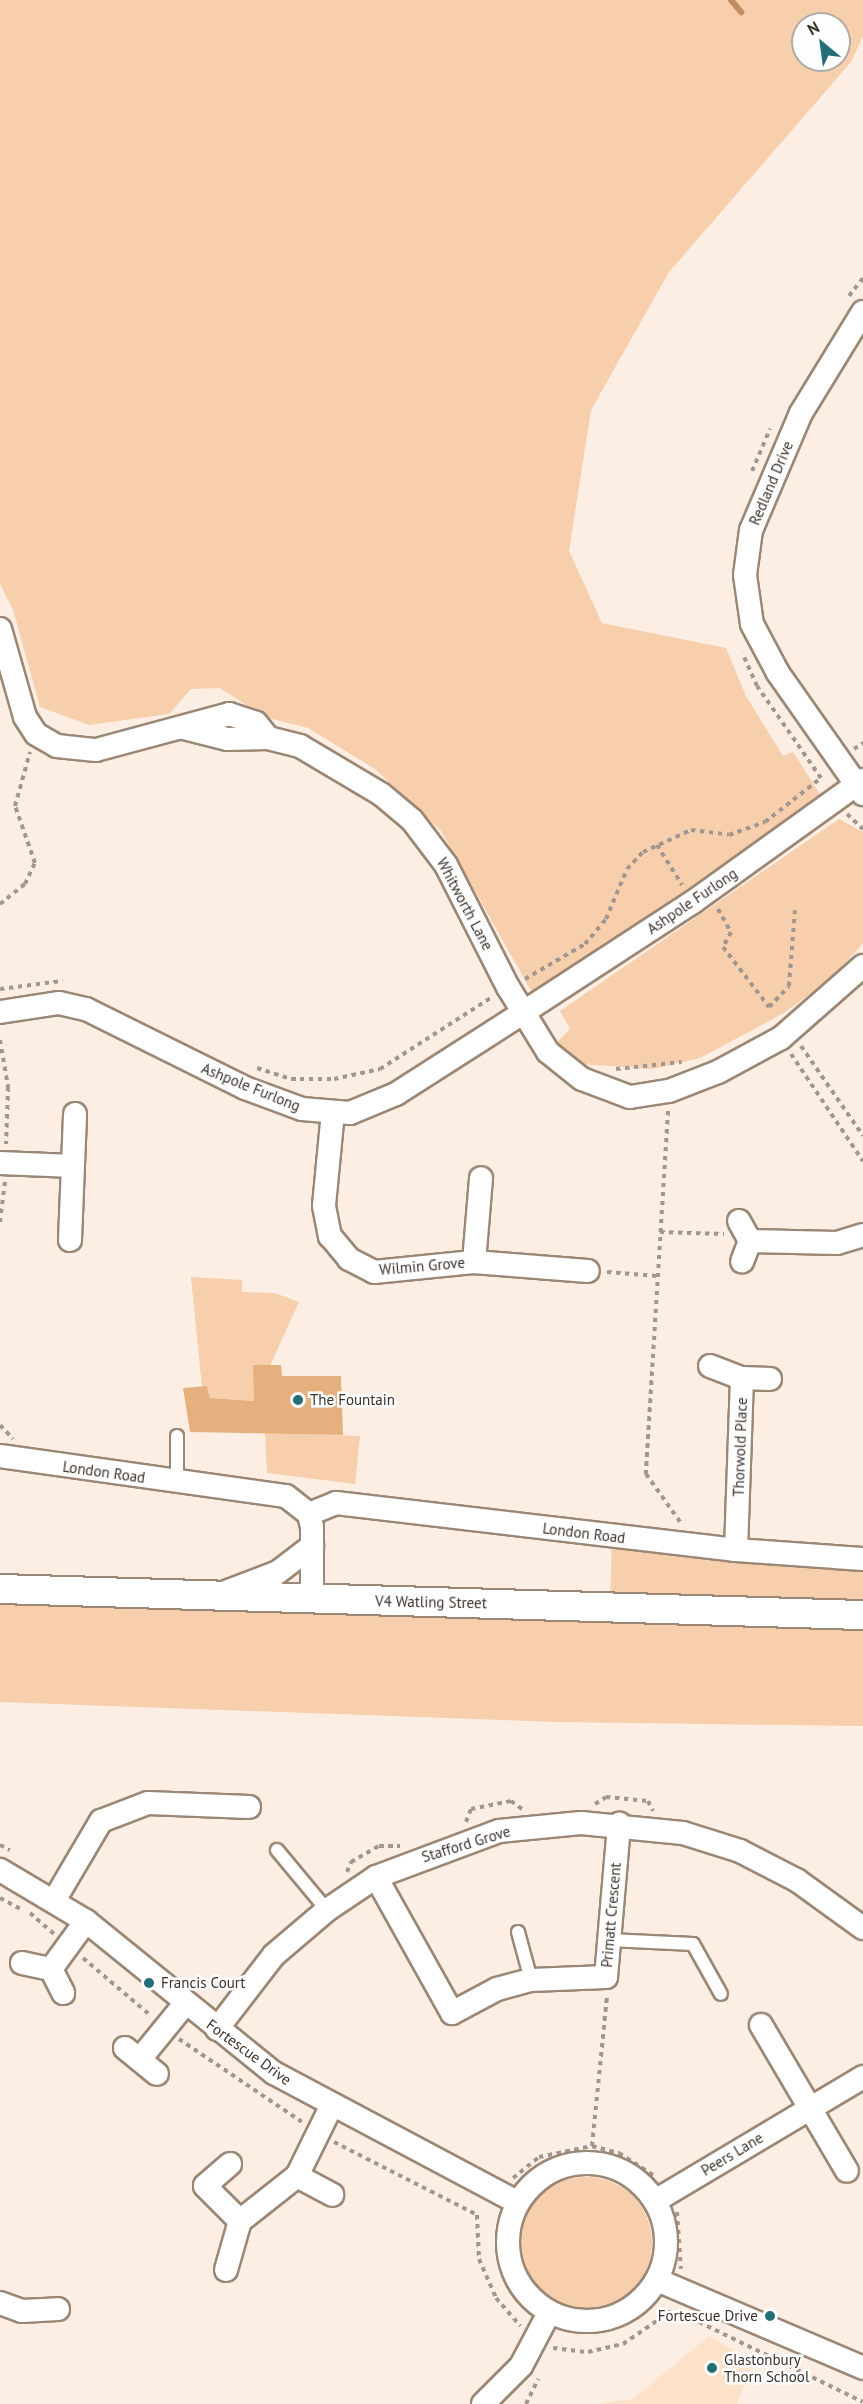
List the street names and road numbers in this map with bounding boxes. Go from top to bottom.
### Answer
street label: Redland Drive [745,438,797,528]
street label: Whitworth Lane [433,855,497,953]
street label: Ashpole Furlong [643,864,741,938]
street label: Ashpole Furlong [199,1059,303,1115]
street label: Wilmin Grove [378,1253,466,1279]
street label: Thorwold Place [729,1397,751,1497]
street label: London Road [62,1457,146,1487]
street label: London Road [542,1519,626,1547]
street label: V4 Watling Street [375,1592,487,1612]
street label: Stafford Grove [419,1822,513,1866]
street label: Primatt Crescent [597,1862,625,1968]
street label: Fortescue Drive [203,2015,295,2089]
street label: Peers Lane [698,2129,766,2179]

